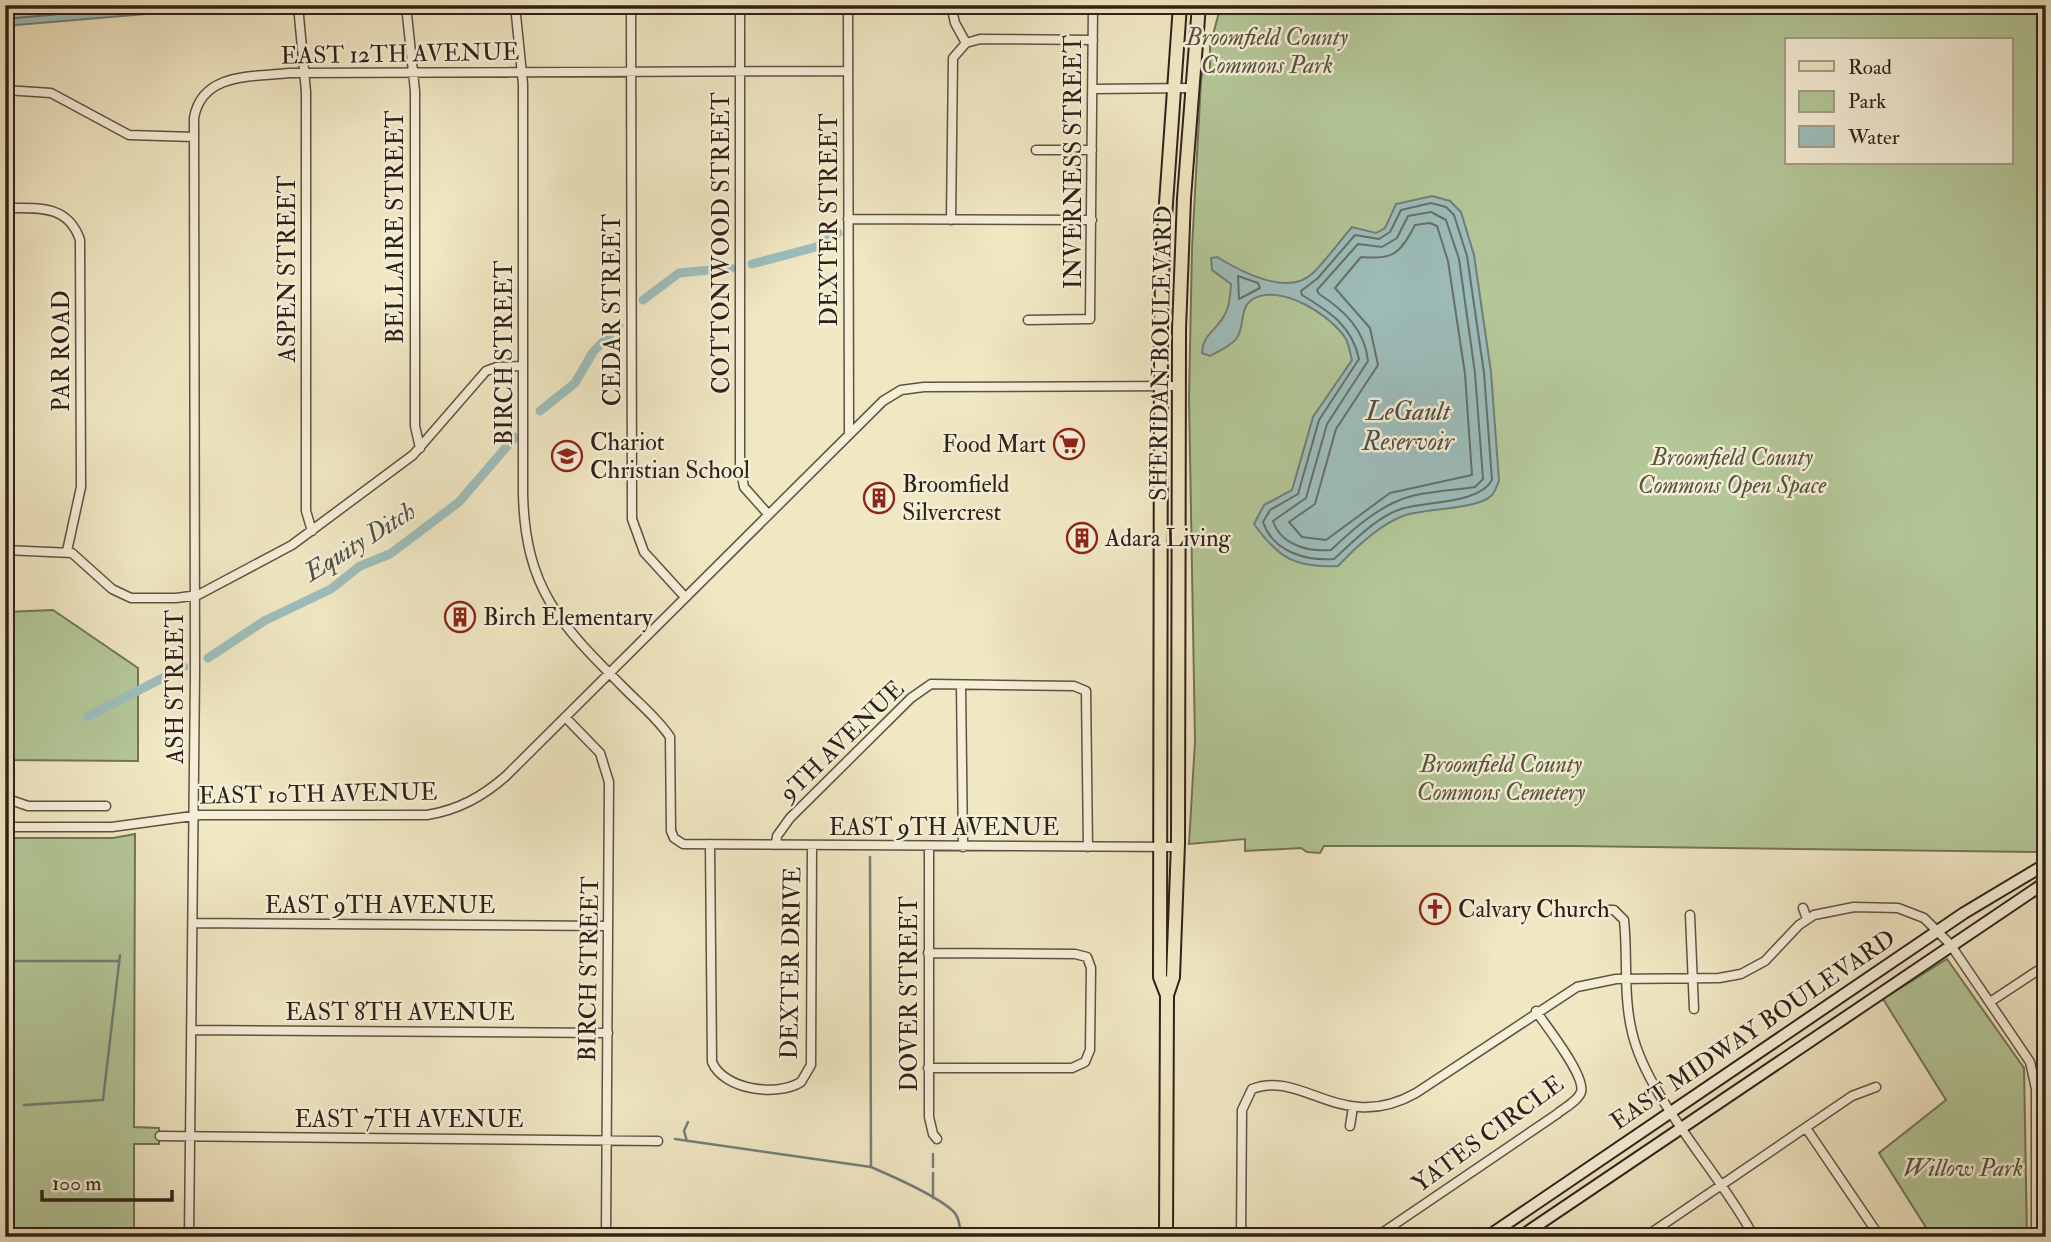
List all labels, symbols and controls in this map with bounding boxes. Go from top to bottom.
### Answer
park label: Broomfield County Commons Park [1185,22,1349,81]
street label: INVERNESS STREET [1058,35,1089,289]
street label: EAST 12TH AVENUE [280,36,520,72]
legend [1785,38,2012,164]
text: Road [1848,54,1893,81]
text: Park [1848,88,1886,115]
street label: COTTONWOOD STREET [706,92,737,394]
street label: BELLAIRE STREET [380,110,411,344]
street label: DEXTER STREET [814,113,845,327]
text: Water [1847,124,1900,151]
street label: ASPEN STREET [272,175,303,364]
street label: SHERIDAN BOULEVARD [1143,205,1179,501]
street label: CEDAR STREET [597,214,628,406]
street label: BIRCH STREET [489,260,520,446]
street label: PAR ROAD [46,290,77,412]
water label: LeGault Reservoir [1361,396,1455,458]
place label: Chariot Christian School [590,427,750,486]
supermarket icon: Food Mart [1052,427,1086,461]
place label: Food Mart [942,429,1046,460]
school or university icon: Chariot Christian School [550,439,584,473]
park label: Broomfield County Commons Open Space [1638,442,1827,501]
place label: Broomfield Silvercrest [902,469,1009,528]
building icon: Broomfield Silvercrest [862,481,896,515]
water label: Equity Ditch [297,495,422,590]
building icon: Adara Living [1065,521,1099,555]
place label: Adara Living [1104,523,1232,554]
building icon: Birch Elementary [443,600,477,634]
place label: Birch Elementary [483,602,653,633]
street label: ASH STREET [160,610,191,765]
street label: 9TH AVENUE [772,674,911,810]
park label: Broomfield County Commons Cemetery [1417,749,1586,808]
street label: EAST 10TH AVENUE [198,776,438,812]
street label: EAST 9TH AVENUE [829,812,1059,843]
street label: DEXTER DRIVE [774,866,808,1060]
street label: BIRCH STREET [572,876,606,1062]
street label: EAST 9TH AVENUE [265,890,495,921]
church icon: Calvary Church [1418,892,1452,926]
place label: Calvary Church [1458,894,1610,925]
street label: DOVER STREET [894,896,925,1092]
street label: EAST MIDWAY BOULEVARD [1605,923,1901,1137]
street label: EAST 8TH AVENUE [285,997,515,1028]
street label: YATES CIRCLE [1406,1069,1570,1199]
street label: EAST 7TH AVENUE [294,1104,524,1135]
park label: Willow Park [1903,1153,2023,1184]
scale bar [42,1158,172,1202]
text: 100 m [52,1170,102,1197]

